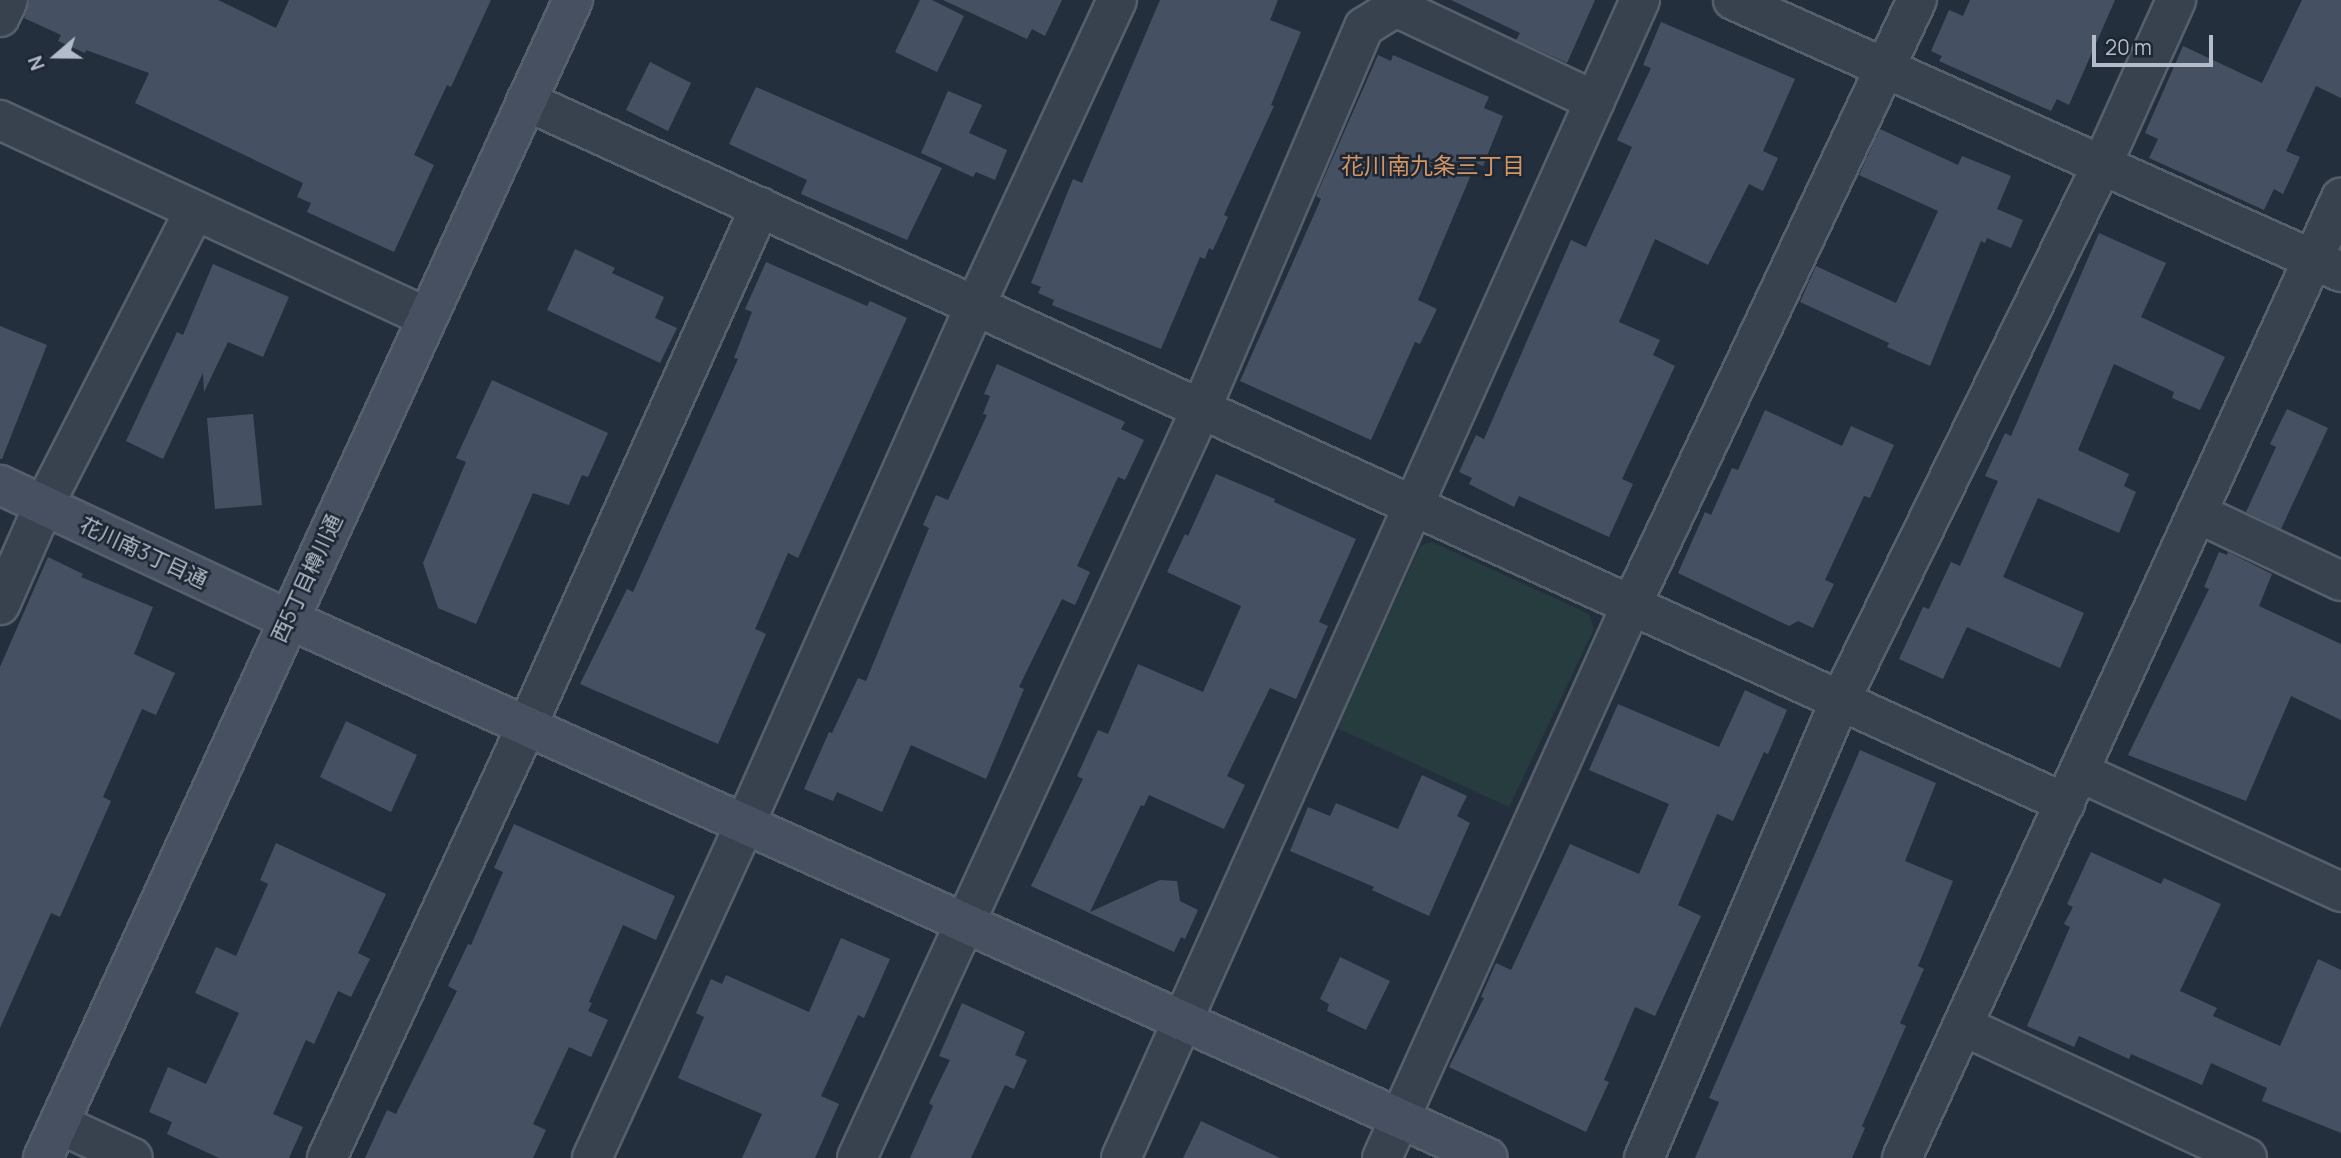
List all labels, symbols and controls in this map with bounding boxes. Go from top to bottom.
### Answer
north arrow [21,21,91,91]
scale bar [2096,21,2217,65]
text: 20 m [2105,33,2152,61]
text: N [22,52,51,74]
district label: 花川南九条三丁目 [1341,151,1525,179]
street label: 西5丁目樽川通 [265,510,347,646]
street label: 花川南3丁目通 [76,512,212,592]

